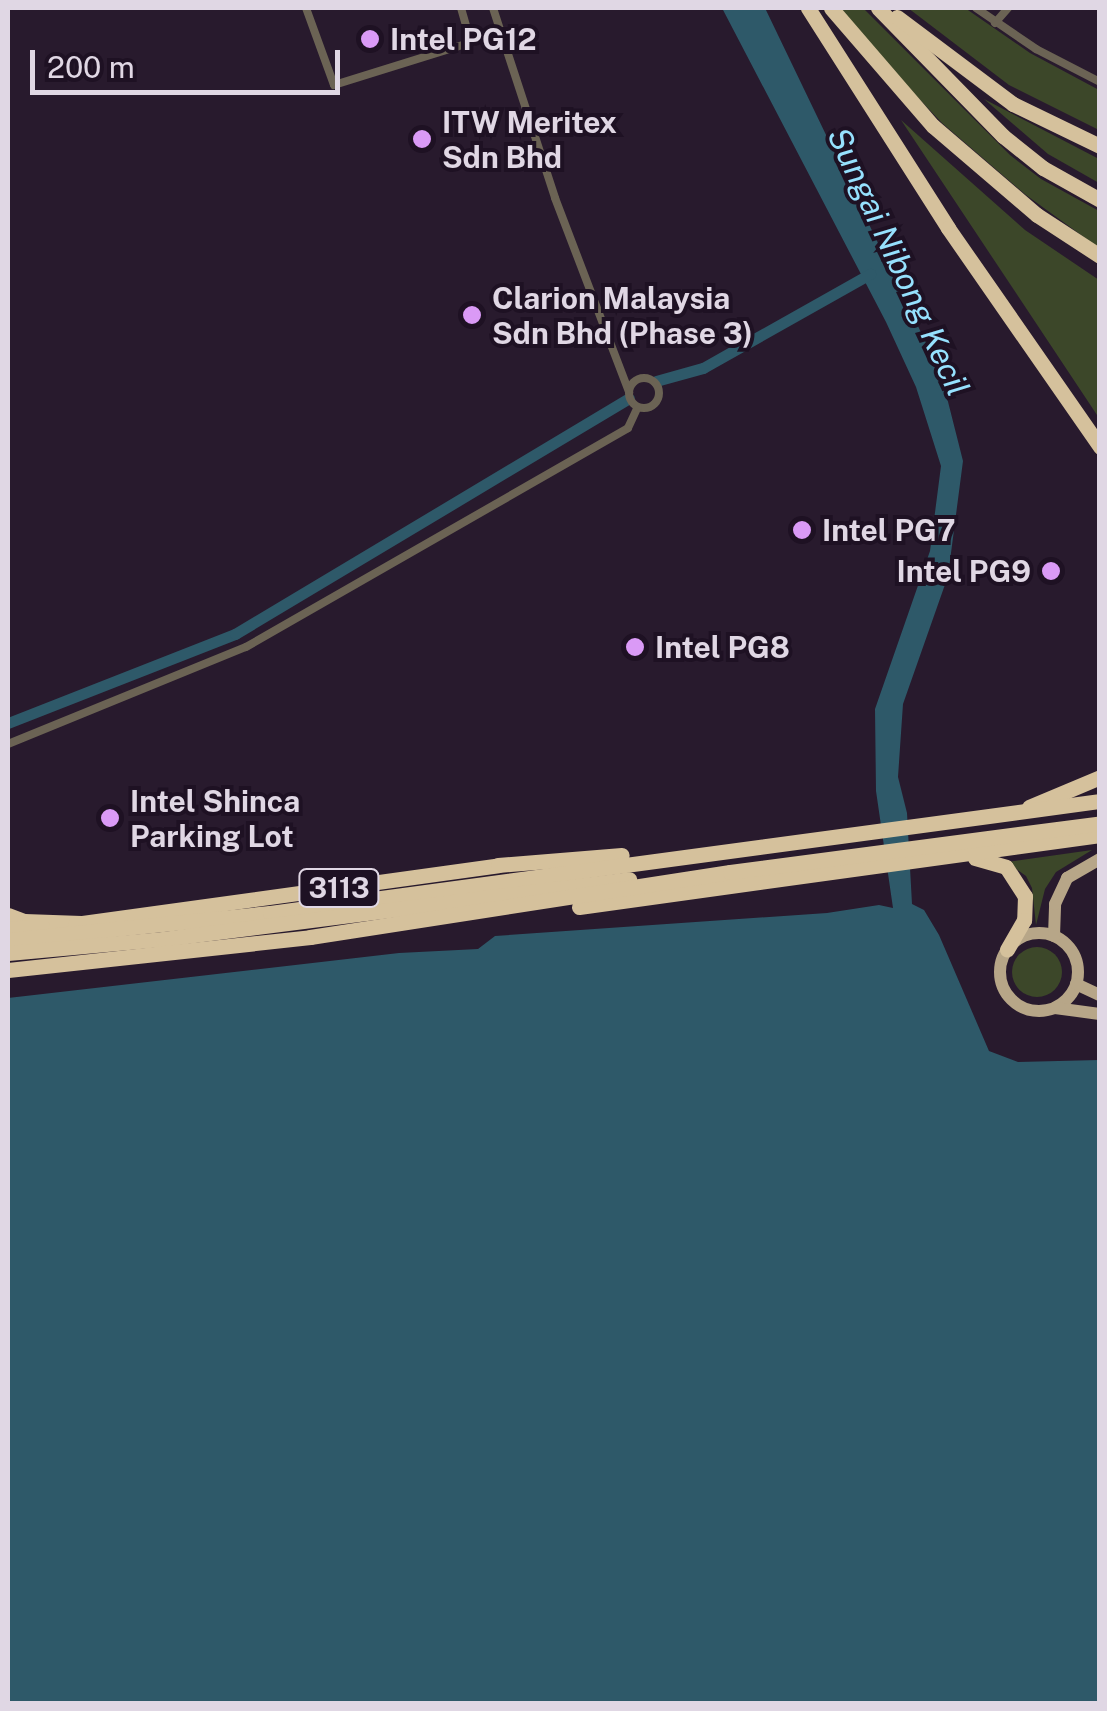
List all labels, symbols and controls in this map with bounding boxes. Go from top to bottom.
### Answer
place label: Intel PG12 [390,21,537,57]
marker: Intel PG12 [359,28,381,50]
scale bar [35,30,345,92]
text: 200 m [47,49,135,85]
place label: ITW Meritex Sdn Bhd [442,104,617,174]
water label: Sungai Nibong Kecil [819,122,977,402]
marker: ITW Meritex Sdn Bhd [411,128,433,150]
place label: Clarion Malaysia Sdn Bhd (Phase 3) [492,280,753,350]
marker: Clarion Malaysia Sdn Bhd (Phase 3) [461,304,483,326]
place label: Intel PG7 [822,512,956,548]
marker: Intel PG7 [791,519,813,541]
place label: Intel PG9 [896,553,1031,589]
marker: Intel PG9 [1040,560,1062,582]
place label: Intel PG8 [655,629,790,665]
marker: Intel PG8 [624,636,646,658]
place label: Intel Shinca Parking Lot [130,783,300,854]
marker: Intel Shinca Parking Lot [99,807,121,829]
road number: 3113 [296,865,382,911]

